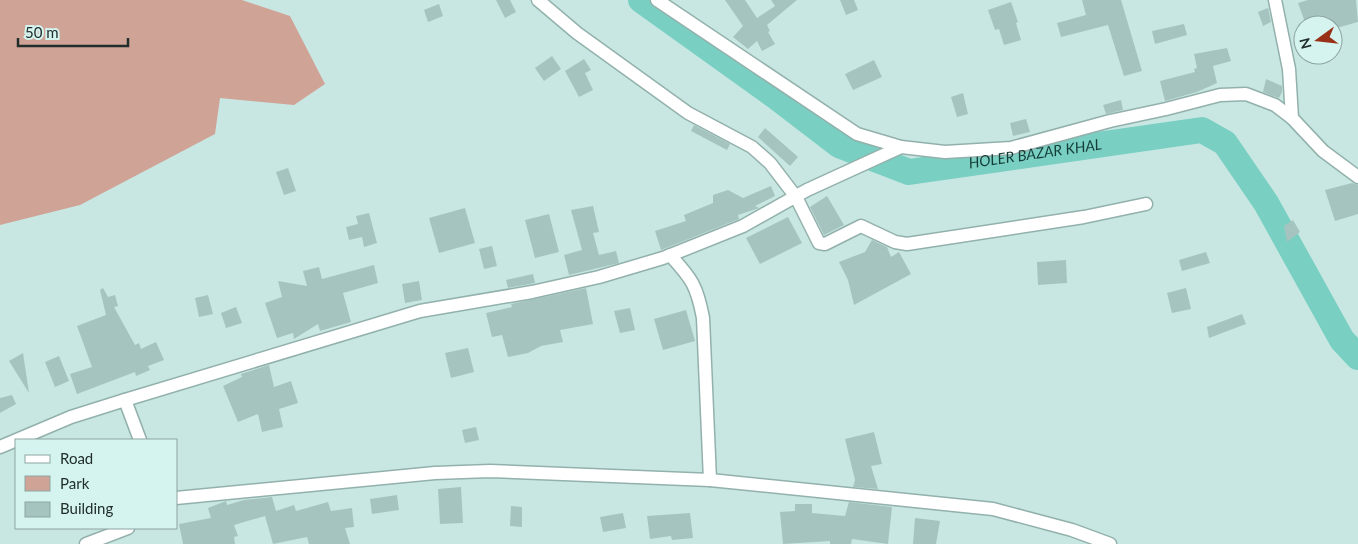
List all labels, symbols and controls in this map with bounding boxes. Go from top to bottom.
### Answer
scale bar [18,15,128,47]
north arrow [1293,15,1343,65]
text: 50 m [25,23,59,41]
text: N [1295,36,1315,51]
water label: HOLER BAZAR KHAL [967,134,1103,171]
legend [15,439,178,529]
text: Road [60,449,93,467]
text: Park [60,474,90,492]
text: Building [60,499,113,517]

